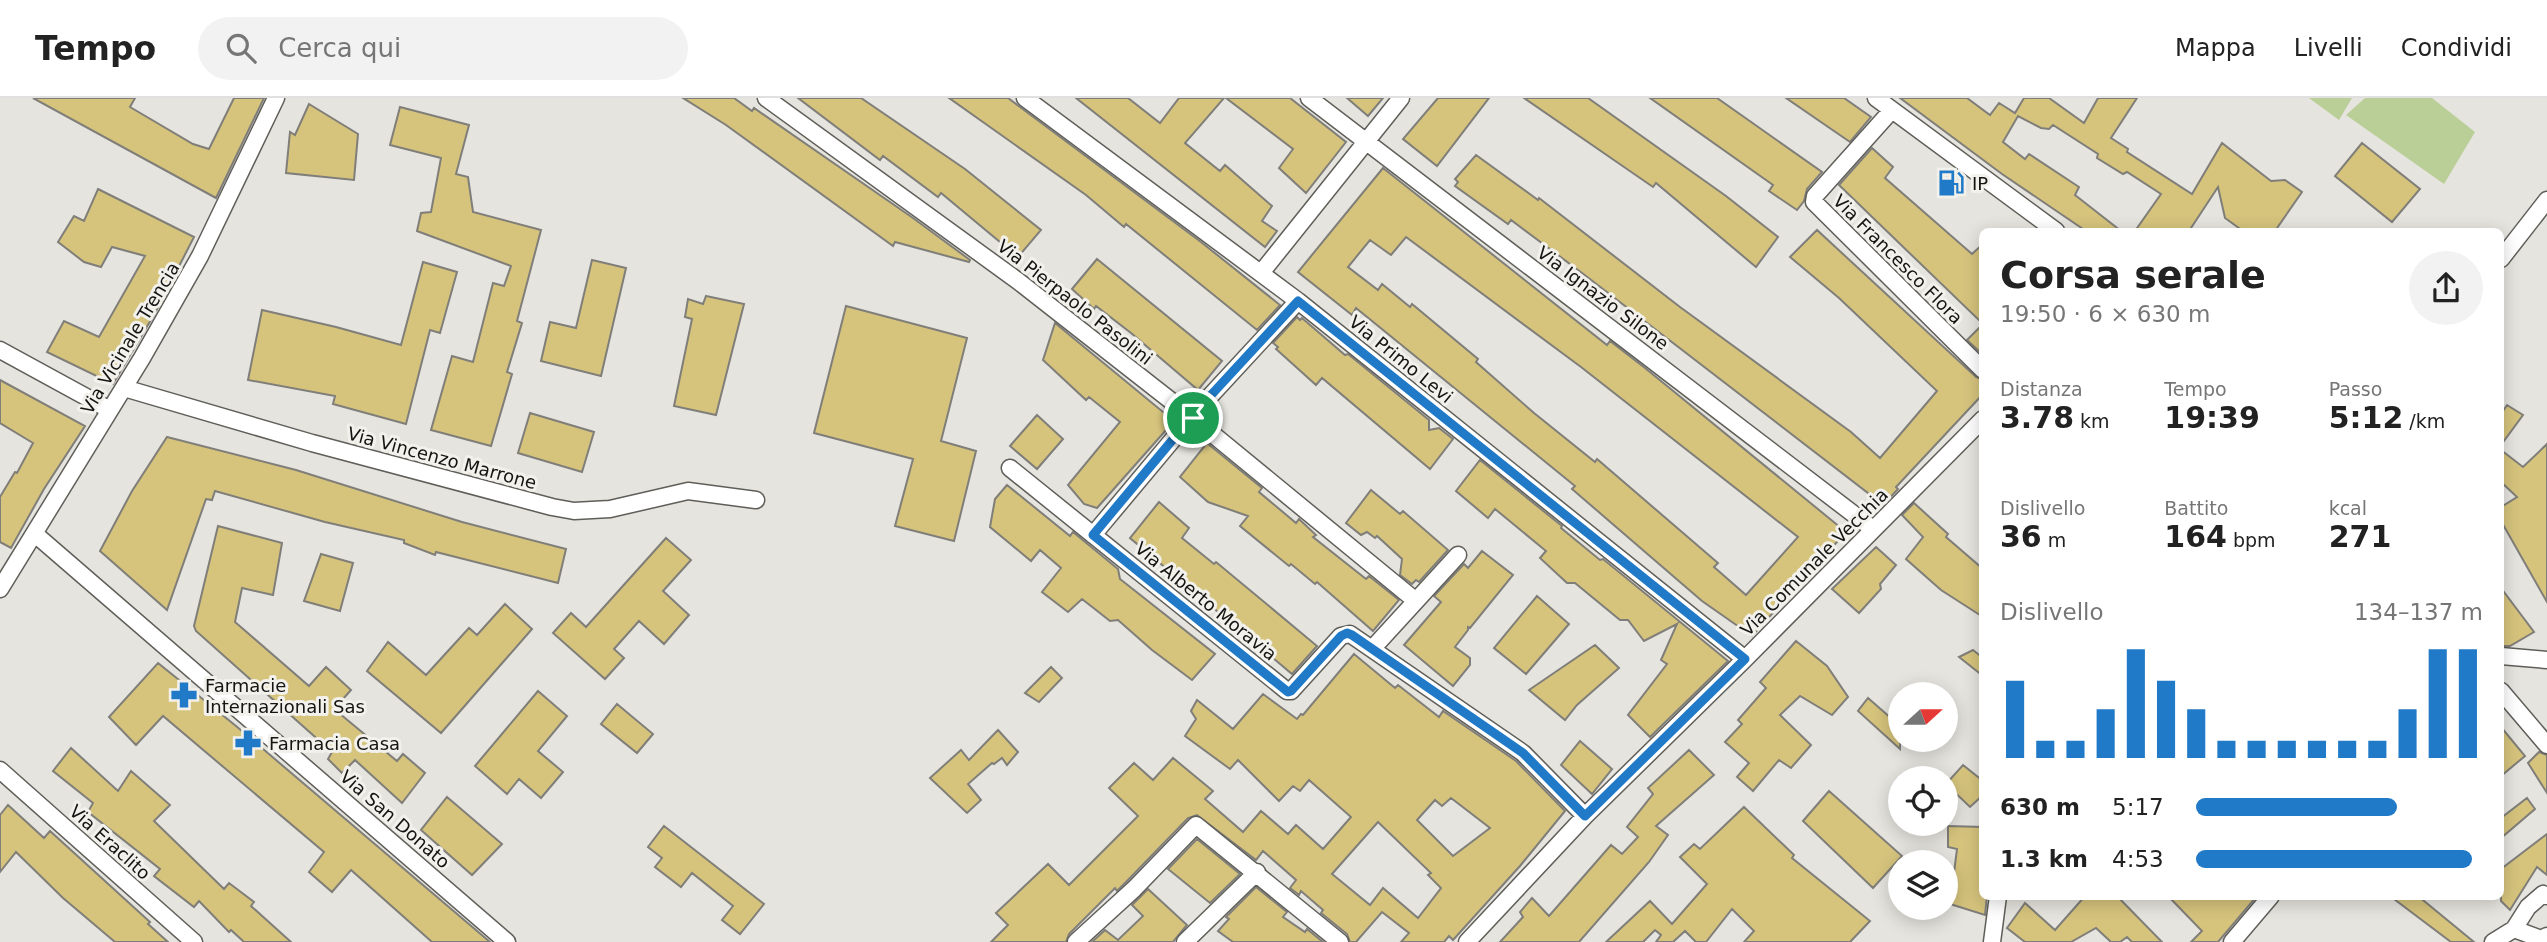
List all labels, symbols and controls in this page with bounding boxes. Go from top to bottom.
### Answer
search box [198,17,688,80]
text: Tempo [35,29,156,68]
icon: search [222,29,260,67]
text: Cerca qui [278,33,401,63]
text: Mappa [2175,34,2256,62]
text: Livelli [2294,34,2363,62]
text: Condividi [2401,34,2512,62]
fuel station icon: IP [1936,168,1966,198]
place label: IP [1972,173,1988,194]
street label: Via Francesco Flora [1829,190,1967,328]
street label: Via Pierpaolo Pasolini [993,235,1157,369]
street label: Via Ignazio Silone [1533,242,1673,354]
button: share [2409,251,2483,325]
text: Corsa serale [2000,253,2266,297]
street label: Via Vicinale Trencia [76,258,184,418]
text: 19:50 · 6 × 630 m [2000,301,2210,327]
street label: Via Primo Levi [1345,311,1457,407]
text: Distanza [2000,378,2083,400]
text: Tempo [2164,378,2227,400]
text: Passo [2329,378,2382,400]
pin [1163,388,1223,448]
icon: arrive [1174,399,1212,437]
text: 3.78 [2000,400,2074,435]
text: 19:39 [2164,400,2260,435]
text: 5:12 [2329,400,2403,435]
text: km [2074,410,2110,432]
text: /km [2403,410,2445,432]
street label: Via Vincenzo Marrone [345,423,539,493]
street label: Via Comunale Vecchia [1736,484,1892,640]
text: Dislivello [2000,497,2085,519]
text: Battito [2164,497,2228,519]
text: kcal [2329,497,2367,519]
text: 36 [2000,519,2042,554]
text: 164 [2164,519,2227,554]
text: 271 [2329,519,2391,554]
text: m [2042,529,2066,551]
text: bpm [2227,529,2276,551]
street label: Via Alberto Moravia [1131,537,1281,665]
text: Dislivello [2000,599,2103,625]
text: 134–137 m [2354,599,2483,625]
place label: Farmacie Internazionali Sas [205,675,365,717]
pharmacy icon: Farmacie Internazionali Sas [169,680,199,710]
north arrow [1888,682,1958,752]
map controls [1888,682,1958,920]
pharmacy icon: Farmacia Casa [233,728,263,758]
place label: Farmacia Casa [269,733,400,754]
street label: Via San Donato [336,766,454,872]
button: locate [1888,766,1958,836]
text: 630 m [2000,794,2080,820]
text: 5:17 [2112,794,2164,820]
street label: Via Eraclito [65,800,155,884]
text: 1.3 km [2000,846,2088,872]
text: 4:53 [2112,846,2164,872]
button: layers [1888,850,1958,920]

